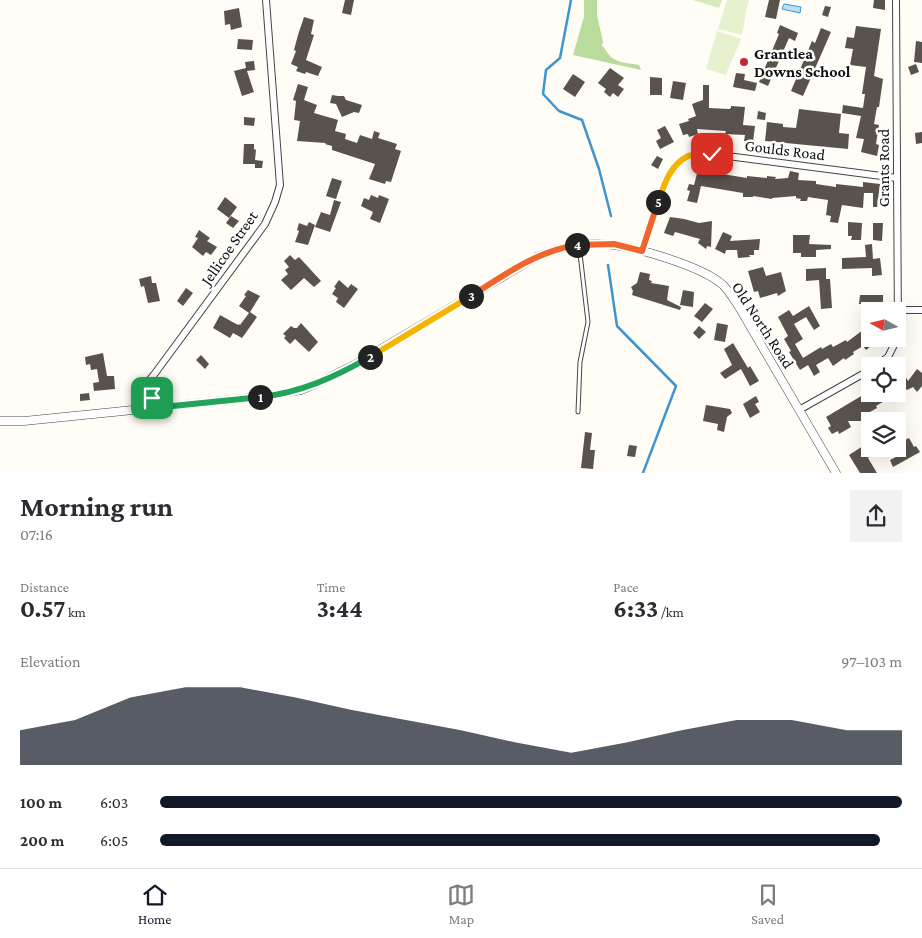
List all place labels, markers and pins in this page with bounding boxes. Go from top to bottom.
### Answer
place label: Grantlea Downs School [754,45,851,80]
marker: Grantlea Downs School [738,56,750,68]
pin [691,133,733,175]
pin: 5 [646,190,670,214]
pin: 4 [564,232,590,258]
pin: 3 [458,284,484,308]
pin: 2 [358,344,382,370]
pin [131,377,173,419]
pin: 1 [248,384,272,410]

